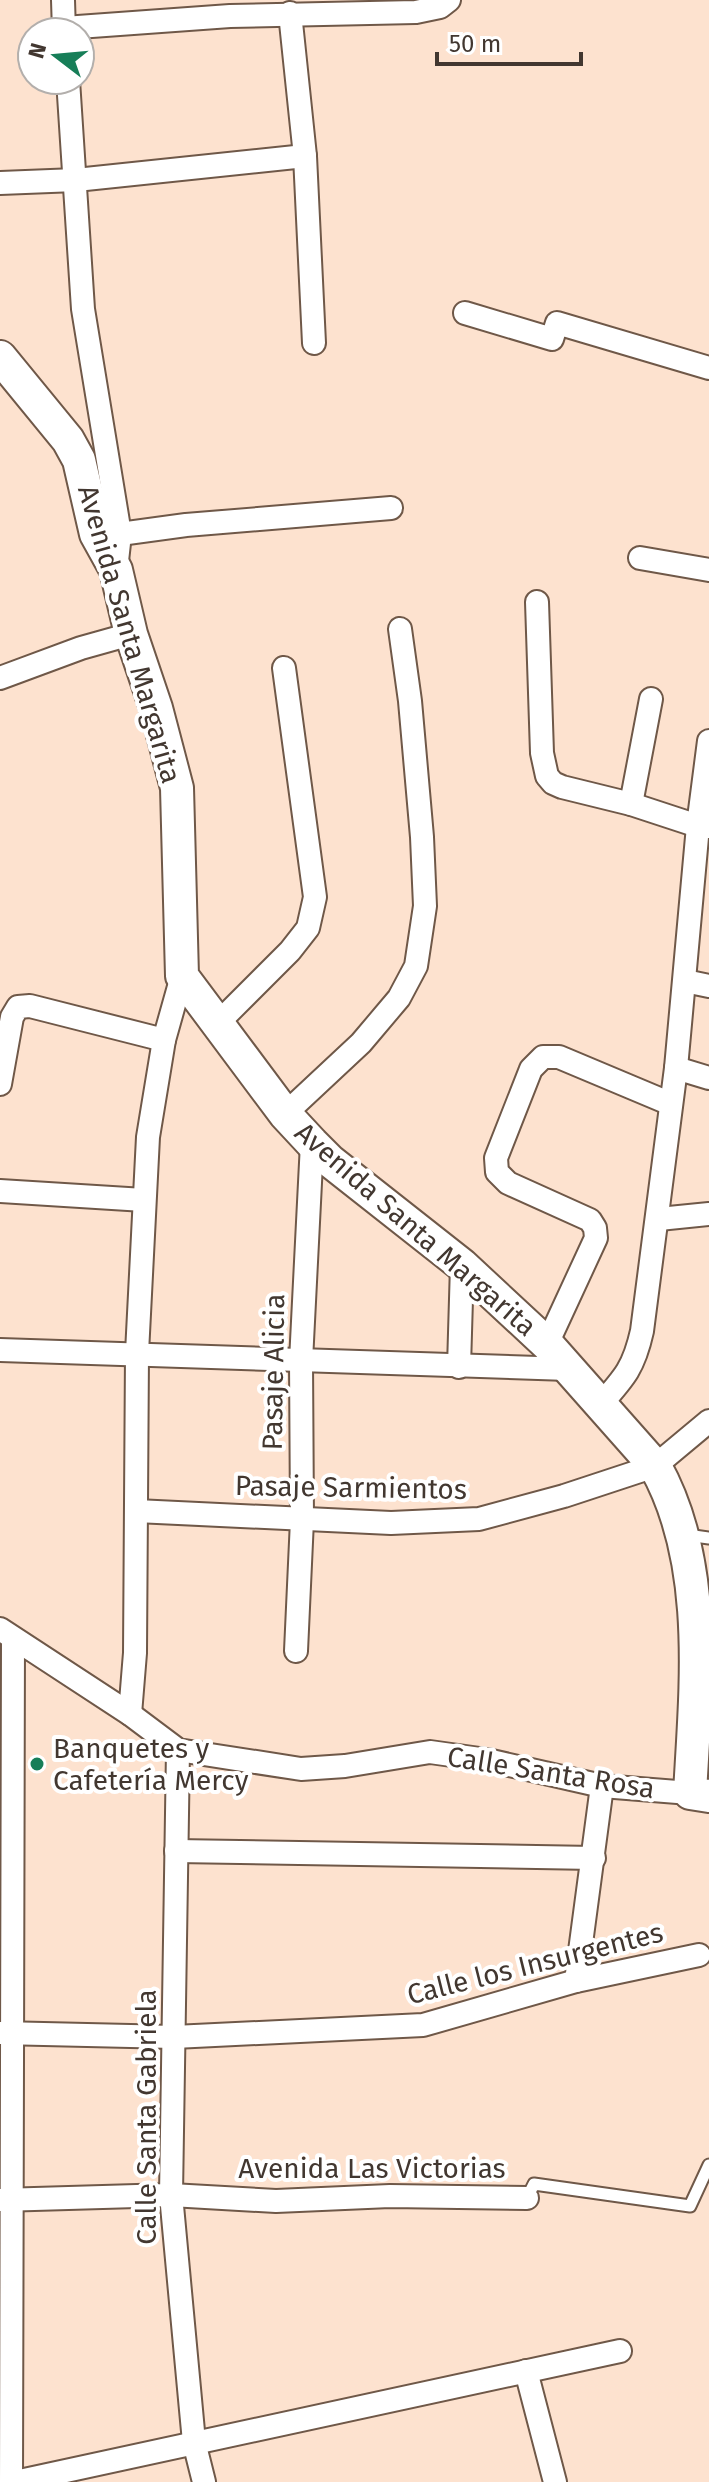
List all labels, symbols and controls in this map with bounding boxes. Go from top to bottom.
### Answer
north arrow [16,16,96,96]
scale bar [437,16,581,66]
text: 50 m [449,30,501,58]
text: N [22,40,52,61]
street label: Avenida Santa Margarita [71,481,188,787]
street label: Avenida Santa Margarita [288,1116,543,1343]
street label: Pasaje Alicia [256,1293,291,1451]
street label: Pasaje Sarmientos [235,1469,467,1506]
place label: Banquetes y Cafetería Mercy [53,1732,249,1797]
street label: Calle Santa Rosa [445,1740,657,1805]
marker: Banquetes y Cafetería Mercy [28,1755,46,1773]
street label: Calle los Insurgentes [404,1916,666,2011]
street label: Calle Santa Gabriela [130,1989,163,2245]
street label: Avenida Las Victorias [238,2152,506,2185]

